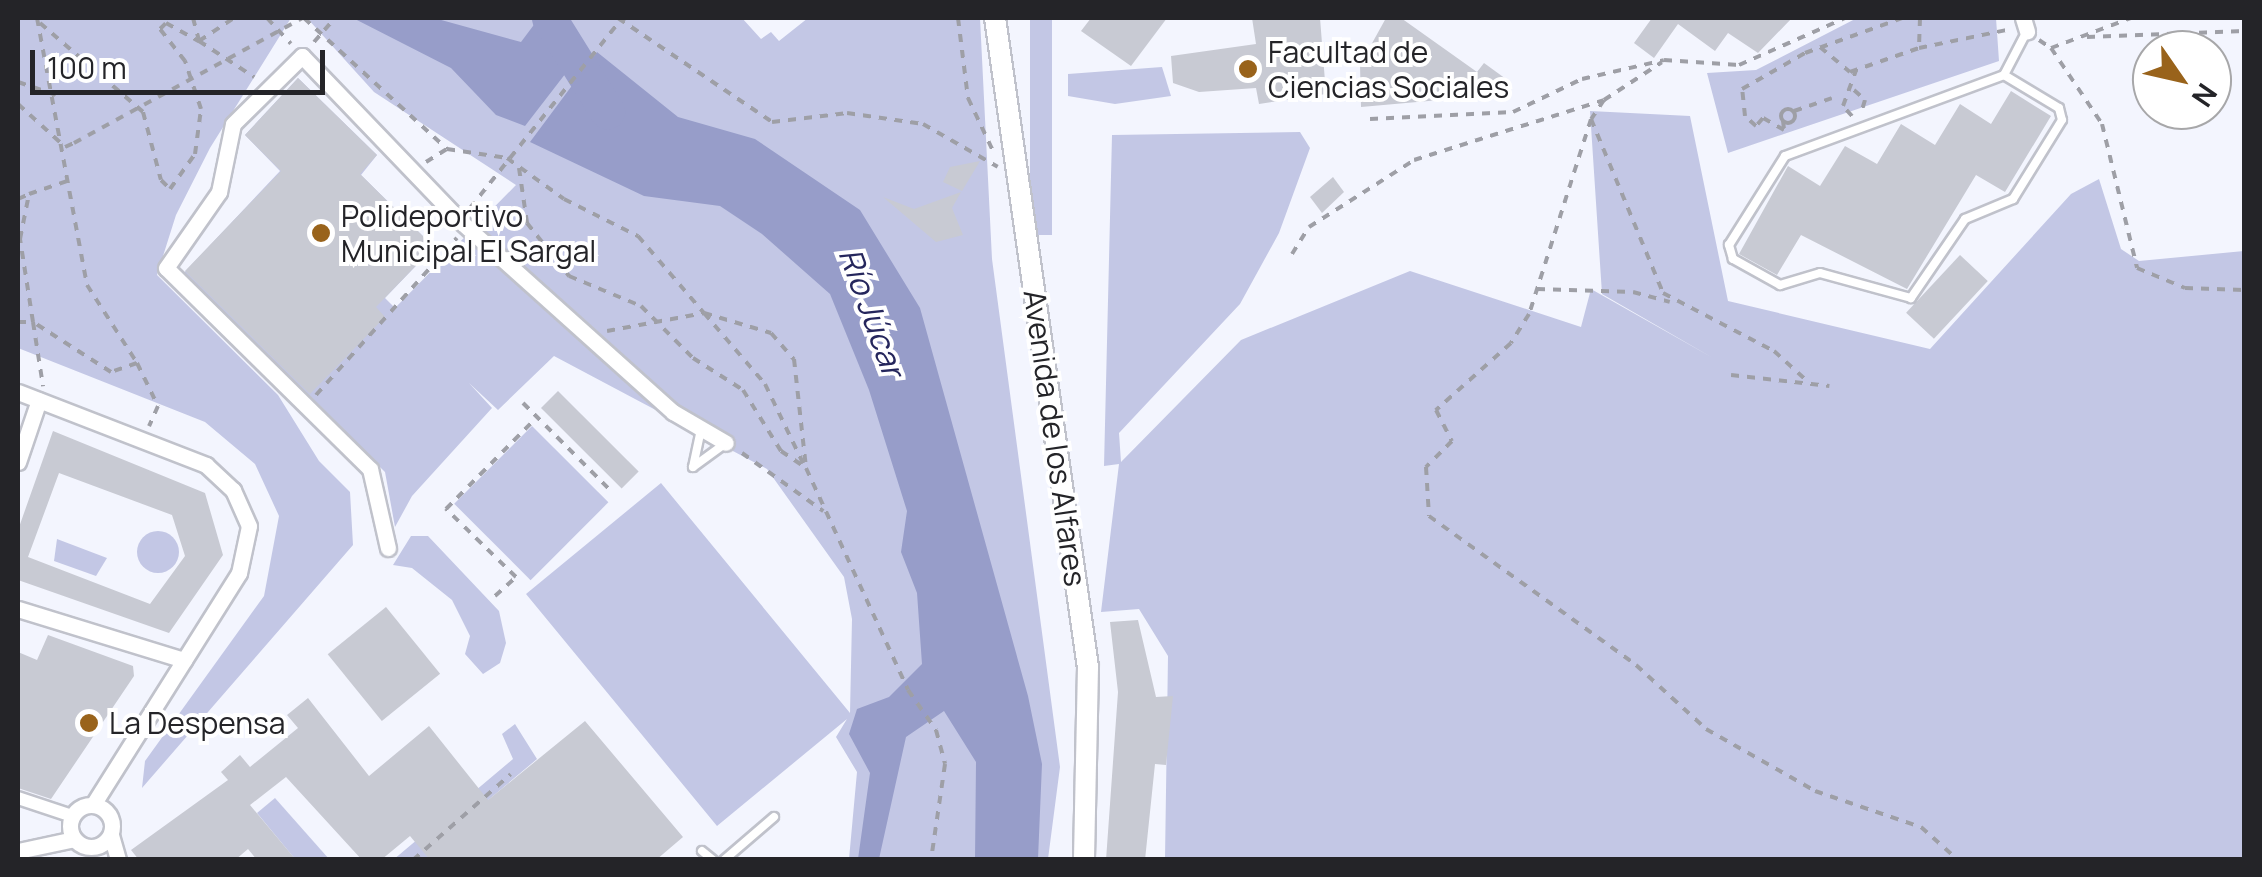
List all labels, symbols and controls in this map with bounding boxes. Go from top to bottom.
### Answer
scale bar [35,30,330,92]
north arrow [2132,30,2232,130]
place label: Facultad de Ciencias Sociales [1268,34,1509,104]
text: 100 m [47,47,127,88]
marker: Facultad de Ciencias Sociales [1237,58,1259,80]
text: N [2184,77,2227,115]
place label: Polideportivo Municipal El Sargal [341,198,596,268]
marker: Polideportivo Municipal El Sargal [310,222,332,244]
water label: Río Júcar [831,243,913,381]
street label: Avenida de los Alfares [1016,287,1094,589]
place label: La Despensa [109,705,285,741]
marker: La Despensa [78,712,100,734]

